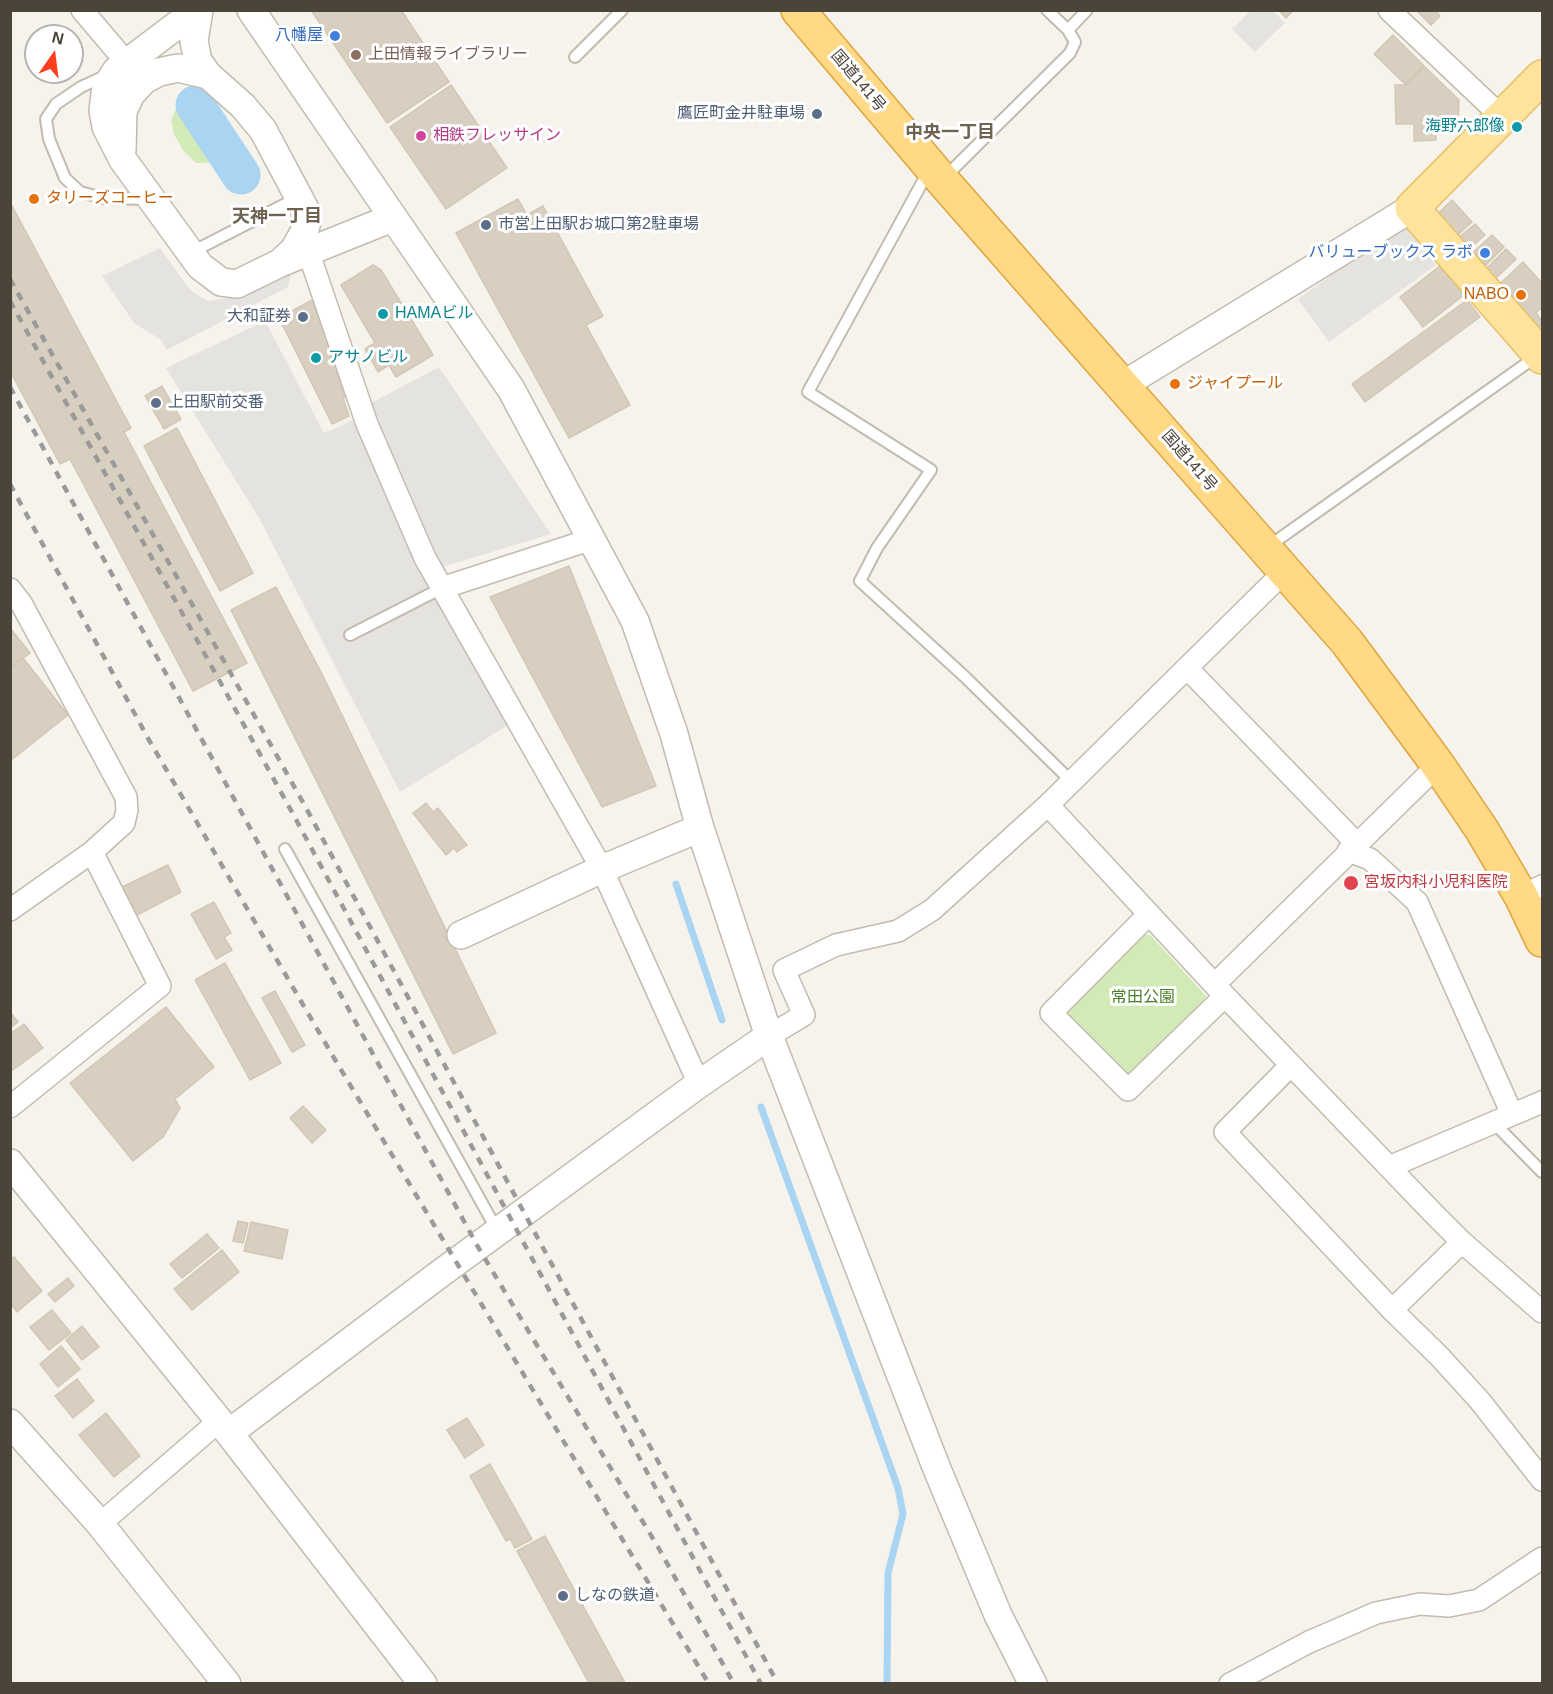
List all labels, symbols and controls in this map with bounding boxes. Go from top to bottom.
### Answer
north arrow [24,24,84,84]
place label: 八幡屋 [275,26,323,46]
text: N [50,28,66,48]
marker: 八幡屋 [328,29,342,43]
place label: 上田情報ライブラリー [368,45,528,65]
street label: 国道141号 [827,46,889,116]
marker: 上田情報ライブラリー [349,48,363,62]
place label: 鷹匠町金井駐車場 [677,104,805,124]
marker: 鷹匠町金井駐車場 [810,107,824,121]
place label: 海野六郎像 [1425,117,1505,137]
marker: 海野六郎像 [1510,120,1524,134]
district label: 中央一丁目 [905,122,995,144]
place label: 相鉄フレッサイン [433,126,561,146]
marker: 相鉄フレッサイン [414,129,428,143]
place label: タリーズコーヒー [46,189,174,209]
marker: タリーズコーヒー [27,192,41,206]
district label: 天神一丁目 [232,206,322,228]
place label: 市営上田駅お城口第2駐車場 [498,215,699,235]
marker: 市営上田駅お城口第2駐車場 [479,218,493,232]
place label: バリューブックス ラボ [1309,243,1473,263]
marker: バリューブックス ラボ [1478,246,1492,260]
place label: NABO [1464,285,1509,305]
marker: NABO [1514,288,1528,302]
place label: HAMAビル [395,304,473,324]
place label: 大和証券 [227,307,291,327]
marker: HAMAビル [376,307,390,321]
marker: 大和証券 [296,310,310,324]
place label: アサノビル [328,348,408,368]
marker: アサノビル [309,351,323,365]
place label: ジャイプール [1187,374,1283,394]
marker: ジャイプール [1168,377,1182,391]
place label: 上田駅前交番 [168,393,264,413]
marker: 上田駅前交番 [149,396,163,410]
street label: 国道141号 [1157,427,1221,495]
place label: 宮坂内科小児科医院 [1364,873,1508,893]
marker: 宮坂内科小児科医院 [1342,874,1360,892]
park label: 常田公園 [1111,988,1175,1008]
place label: しなの鉄道 [575,1586,655,1606]
marker: しなの鉄道 [556,1589,570,1603]

